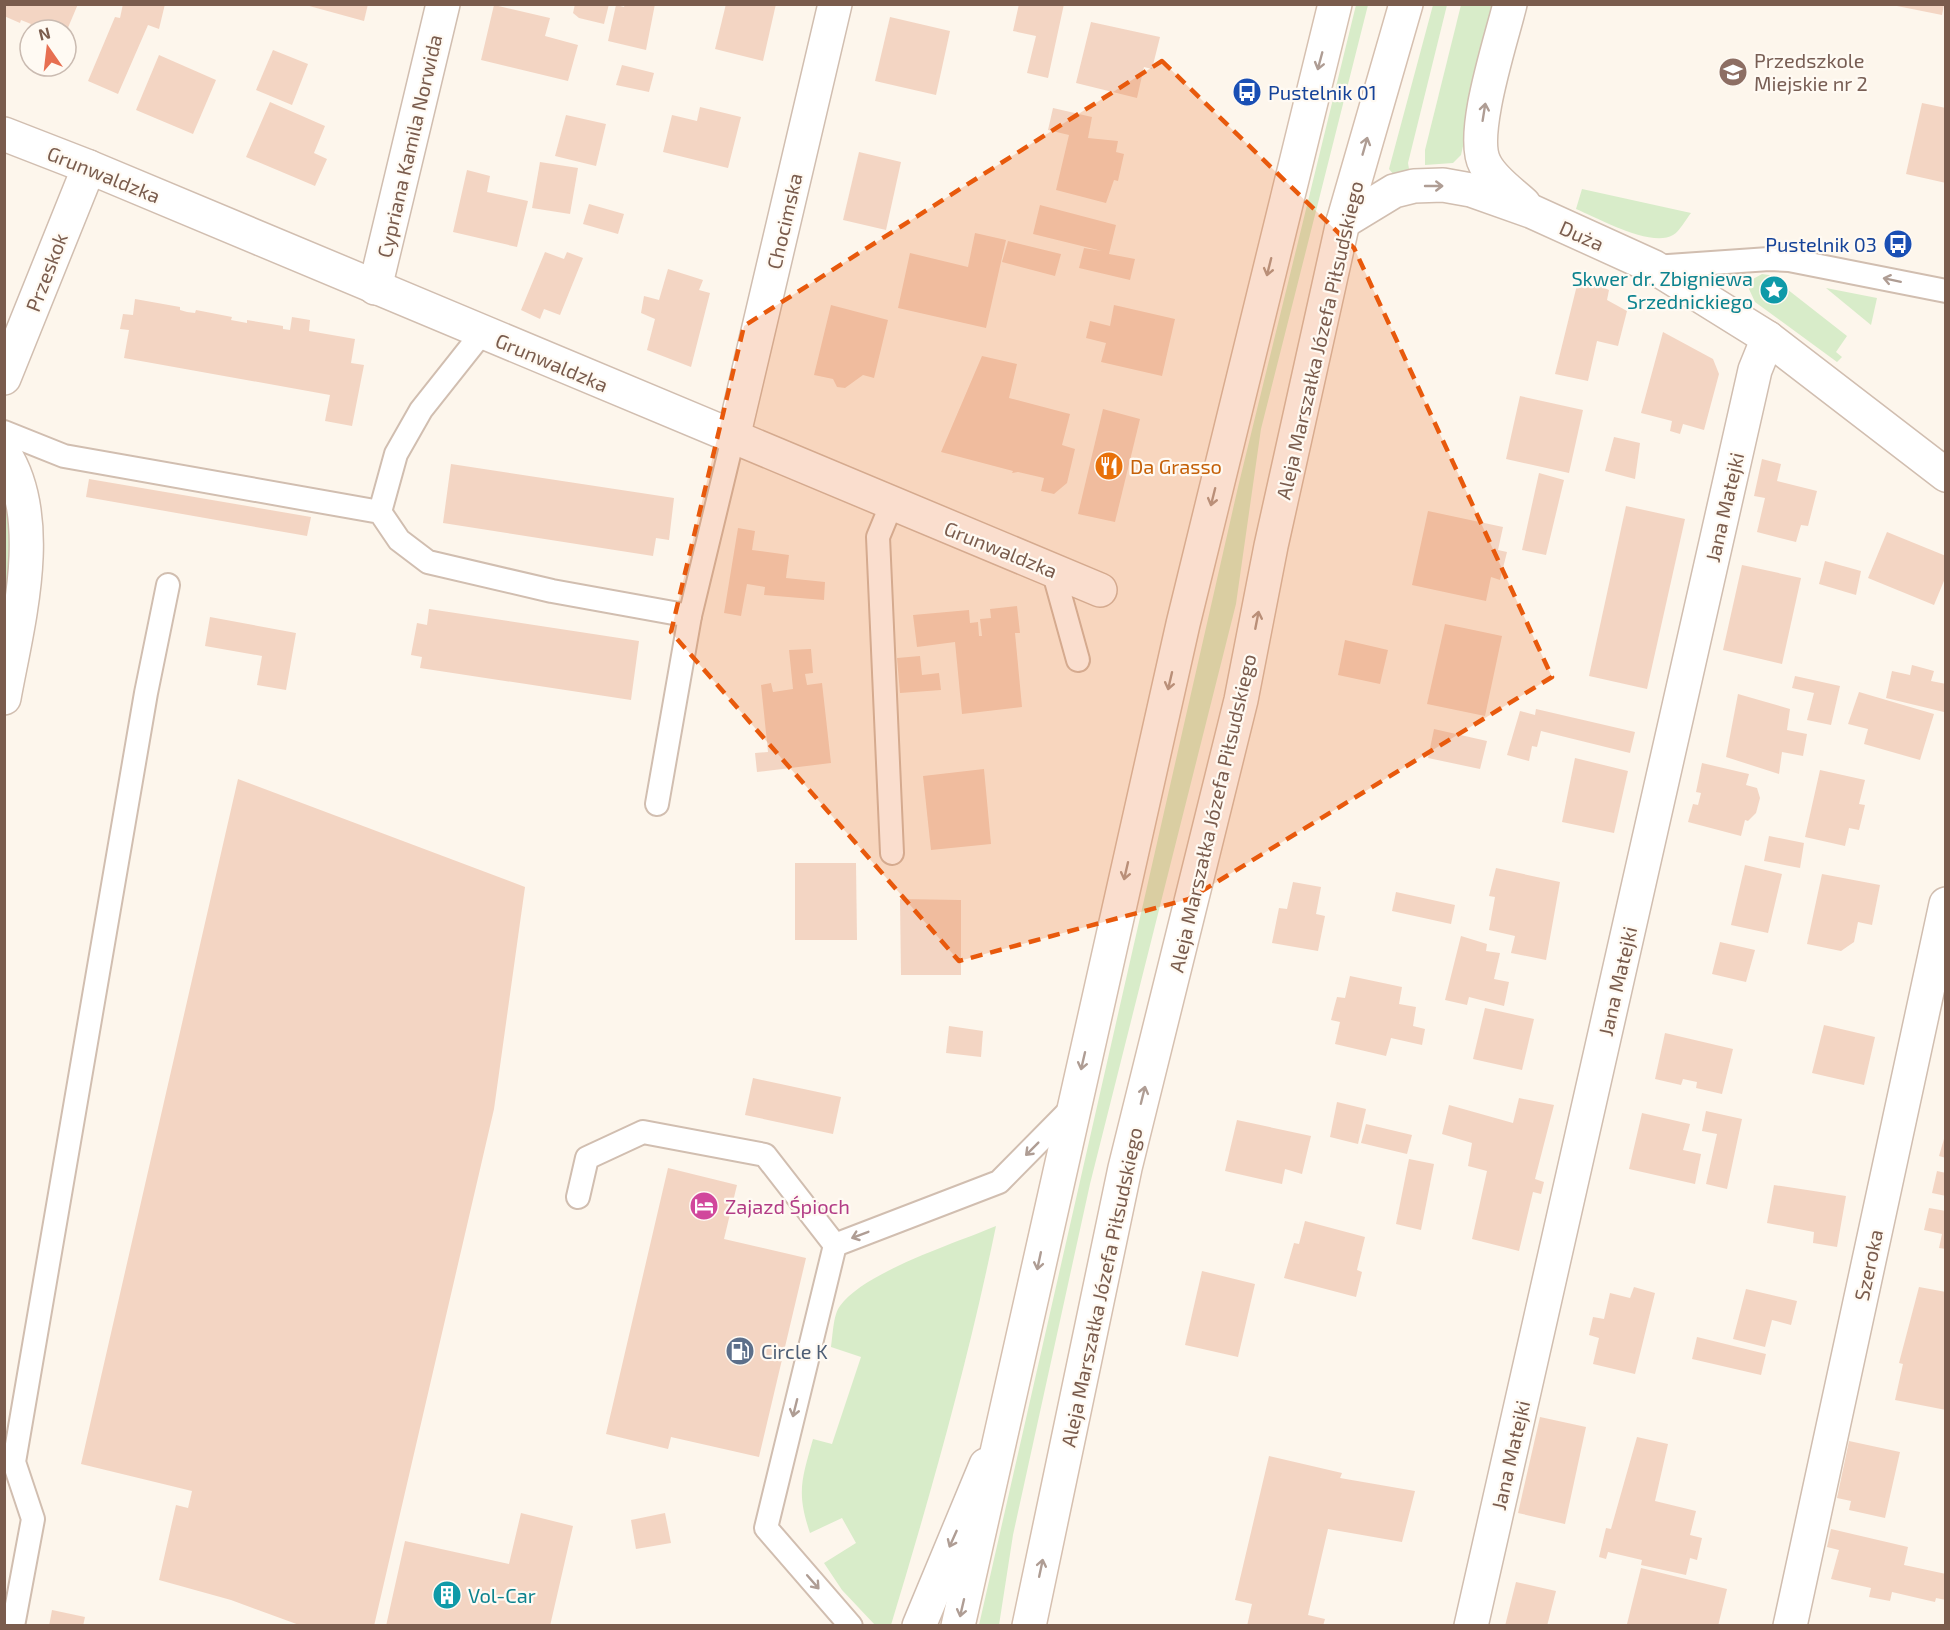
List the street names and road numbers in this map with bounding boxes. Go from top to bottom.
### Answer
street label: Cypriana Kamila Norwida [372,32,446,260]
street label: Grunwaldzka [44,140,164,208]
street label: Chocimska [761,171,807,271]
street label: Aleja Marszałka Józefa Piłsudskiego [1271,178,1367,502]
street label: Duża [1556,215,1608,255]
street label: Przeskok [20,229,72,315]
street label: Grunwaldzka [492,328,612,396]
street label: Jana Matejki [1700,450,1748,564]
street label: Grunwaldzka [941,515,1061,583]
street label: Aleja Marszałka Józefa Piłsudskiego [1164,651,1260,975]
street label: Jana Matejki [1593,924,1641,1038]
street label: Aleja Marszałka Józefa Piłsudskiego [1055,1125,1147,1449]
street label: Szeroka [1849,1227,1887,1303]
street label: Jana Matejki [1486,1398,1534,1512]

